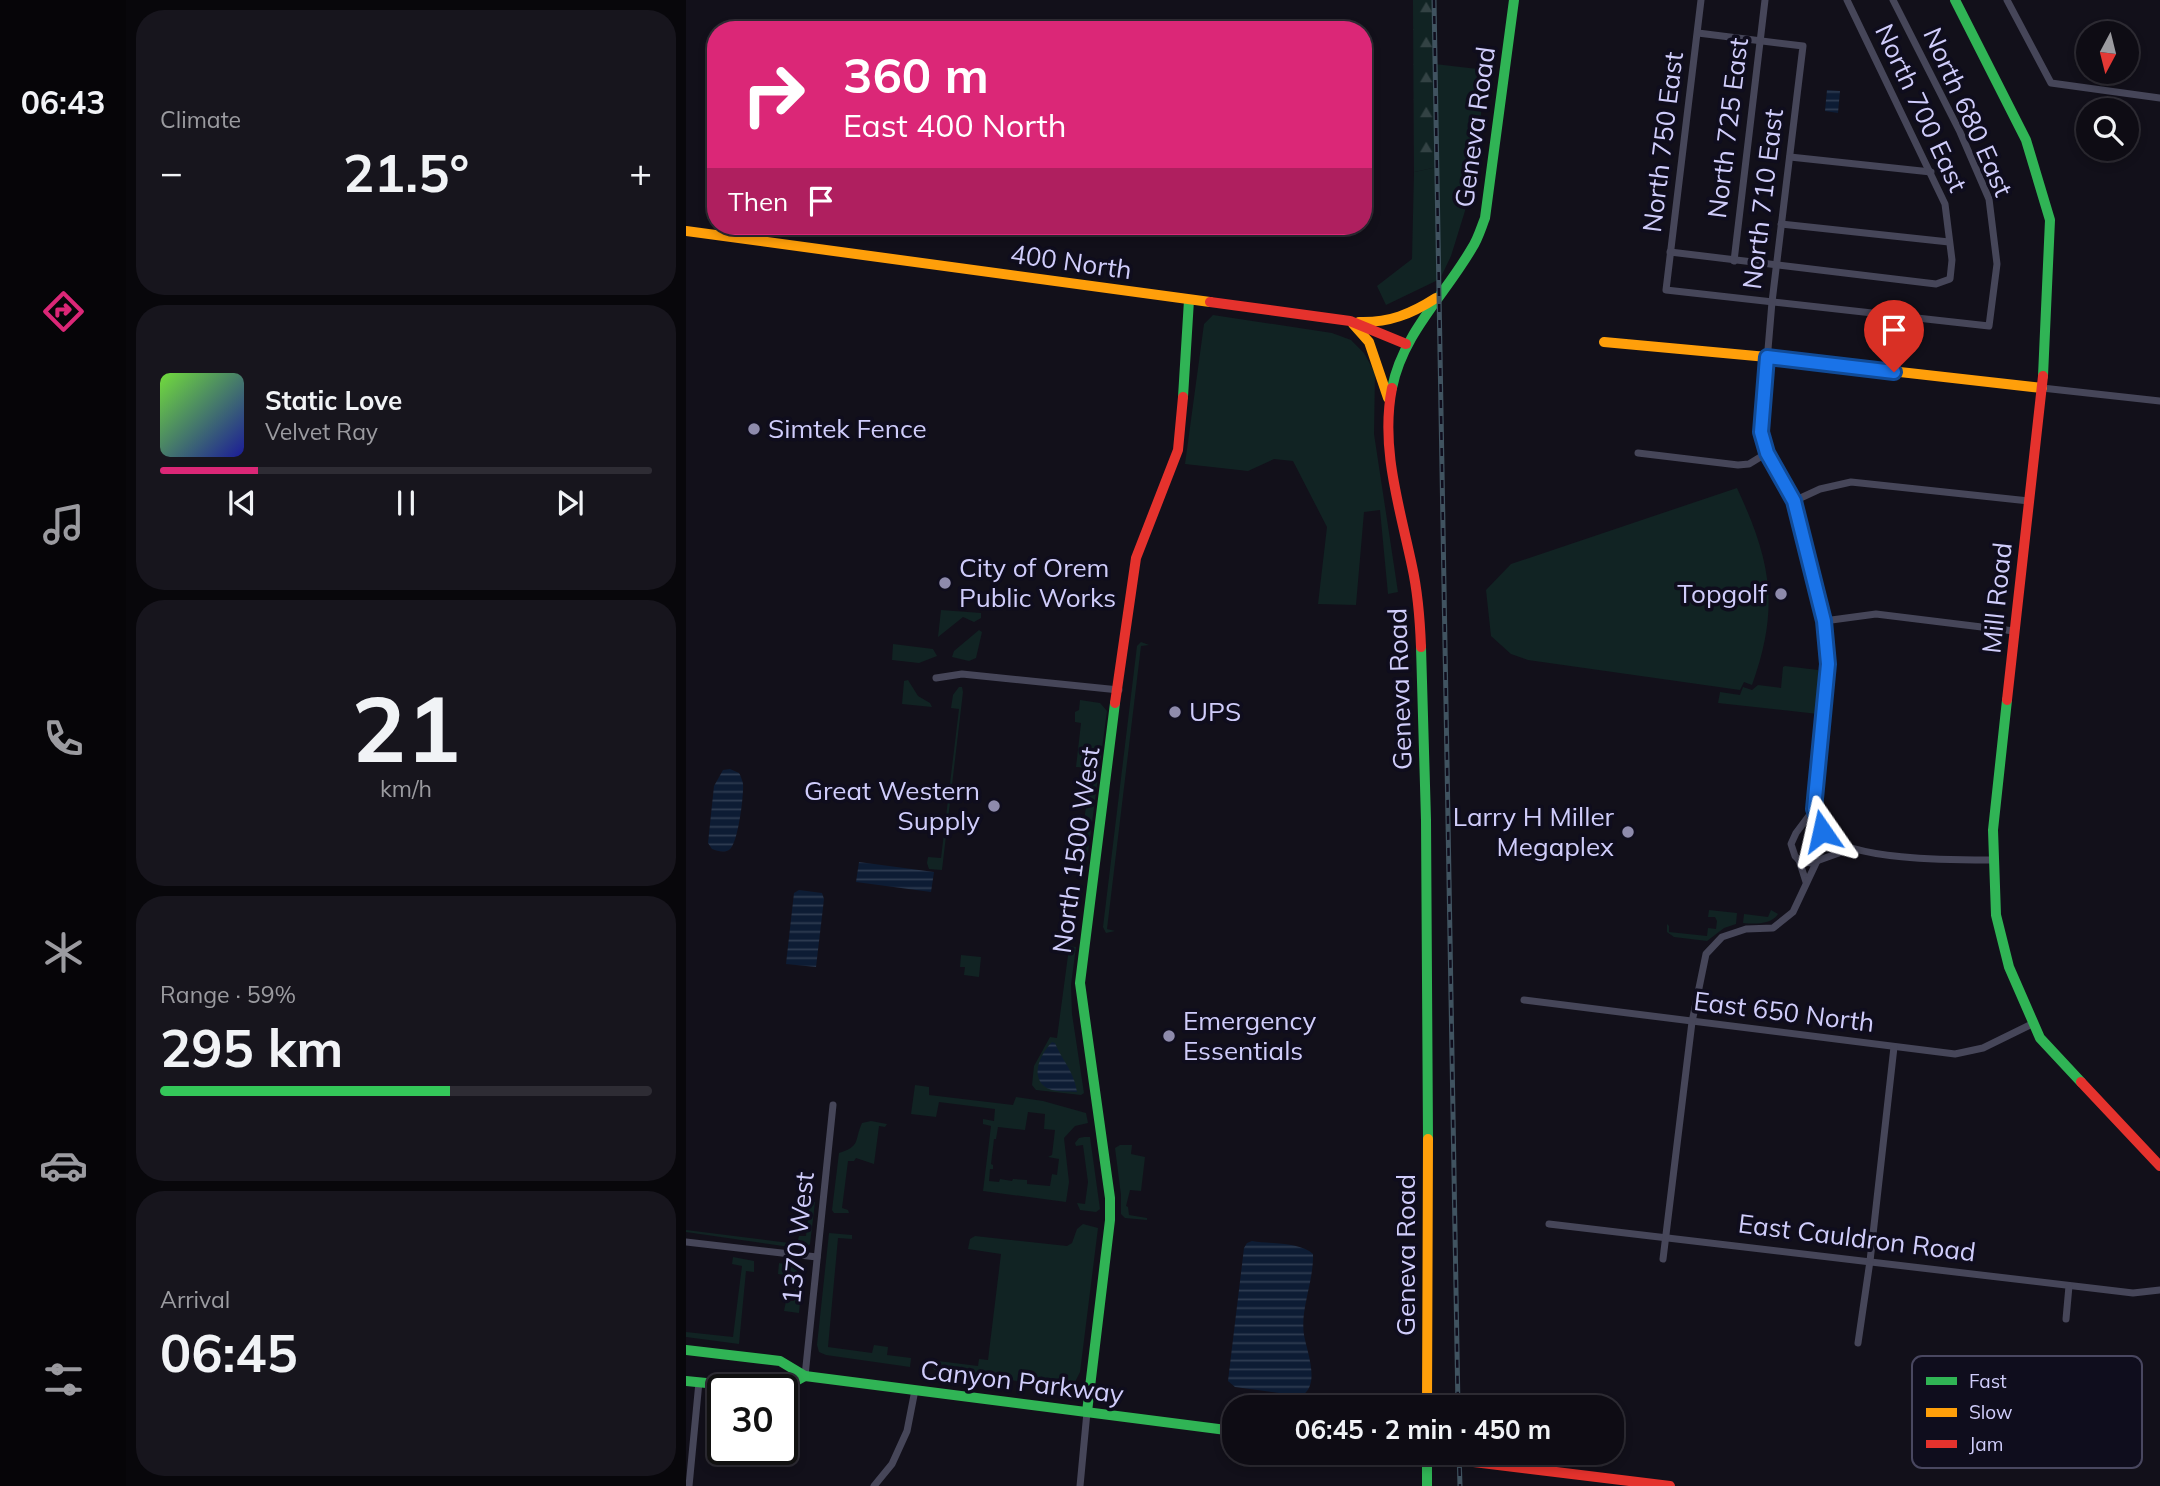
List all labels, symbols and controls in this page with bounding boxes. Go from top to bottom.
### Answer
street label: North 700 East [1868,18,1975,197]
north arrow [2076,21,2138,84]
map controls [2076,21,2139,161]
street label: North 680 East [1916,22,2020,201]
street label: North 725 East [1700,36,1755,220]
text: 360 m [843,44,989,105]
street label: Geneva Road [1447,44,1502,209]
icon: right [728,49,819,140]
street label: North 750 East [1635,50,1690,234]
text: 06:43 [21,82,105,122]
button: search [2076,98,2139,161]
text: Climate [160,105,241,134]
text: East 400 North [843,105,1067,145]
street label: North 710 East [1735,107,1790,291]
text: 21.5° [343,140,469,205]
text: − [160,148,183,196]
text: + [629,148,652,196]
icon: arrive [802,182,840,220]
text: Then [728,185,788,218]
street label: 400 North [1008,237,1134,286]
icon: directions [39,287,88,336]
pin [1864,300,1924,372]
icon: arrive [1875,311,1913,349]
text: Static Love [265,384,402,417]
place label: Simtek Fence [768,412,927,445]
text: Velvet Ray [265,417,378,446]
marker: Simtek Fence [746,421,762,437]
icon: previous [223,484,261,522]
icon: pause [387,484,425,522]
icon: next [551,484,589,522]
icon: music [39,500,88,549]
street label: Mill Road [1974,541,2019,655]
place label: City of Orem Public Works [959,551,1116,614]
marker: City of Orem Public Works [937,575,953,591]
place label: Topgolf [1677,577,1768,610]
marker: Topgolf [1773,586,1789,602]
street label: Geneva Road [1380,607,1419,771]
text: 21 [351,671,461,785]
place label: UPS [1189,695,1241,728]
marker: UPS [1167,704,1183,720]
icon: phone [39,714,88,763]
street label: North 1500 West [1045,745,1106,955]
text: km/h [380,774,432,803]
place label: Great Western Supply [804,774,980,837]
position arrow [1785,794,1859,868]
marker: Great Western Supply [986,798,1002,814]
place label: Larry H Miller Megaplex [1453,800,1615,863]
marker: Larry H Miller Megaplex [1620,824,1636,840]
icon: climate [39,928,88,977]
text: Range · 59% [160,980,296,1009]
street label: East 650 North [1692,984,1876,1039]
place label: Emergency Essentials [1183,1004,1317,1067]
text: 295 km [160,1015,343,1080]
marker: Emergency Essentials [1161,1028,1177,1044]
icon: car [39,1141,88,1190]
street label: 1370 West [774,1170,821,1306]
street label: Geneva Road [1389,1174,1422,1336]
street label: East Cauldron Road [1736,1207,1978,1268]
text: Arrival [160,1285,230,1314]
text: 06:45 [160,1320,298,1385]
street label: Canyon Parkway [919,1353,1126,1410]
icon: filters [39,1355,88,1404]
legend [1912,1356,2142,1468]
text: Fast [1969,1369,2007,1393]
speed limit sign: 30 [707,1374,798,1465]
text: Slow [1969,1400,2013,1424]
text: 06:45 · 2 min · 450 m [1295,1413,1551,1446]
text: Jam [1969,1432,2003,1456]

